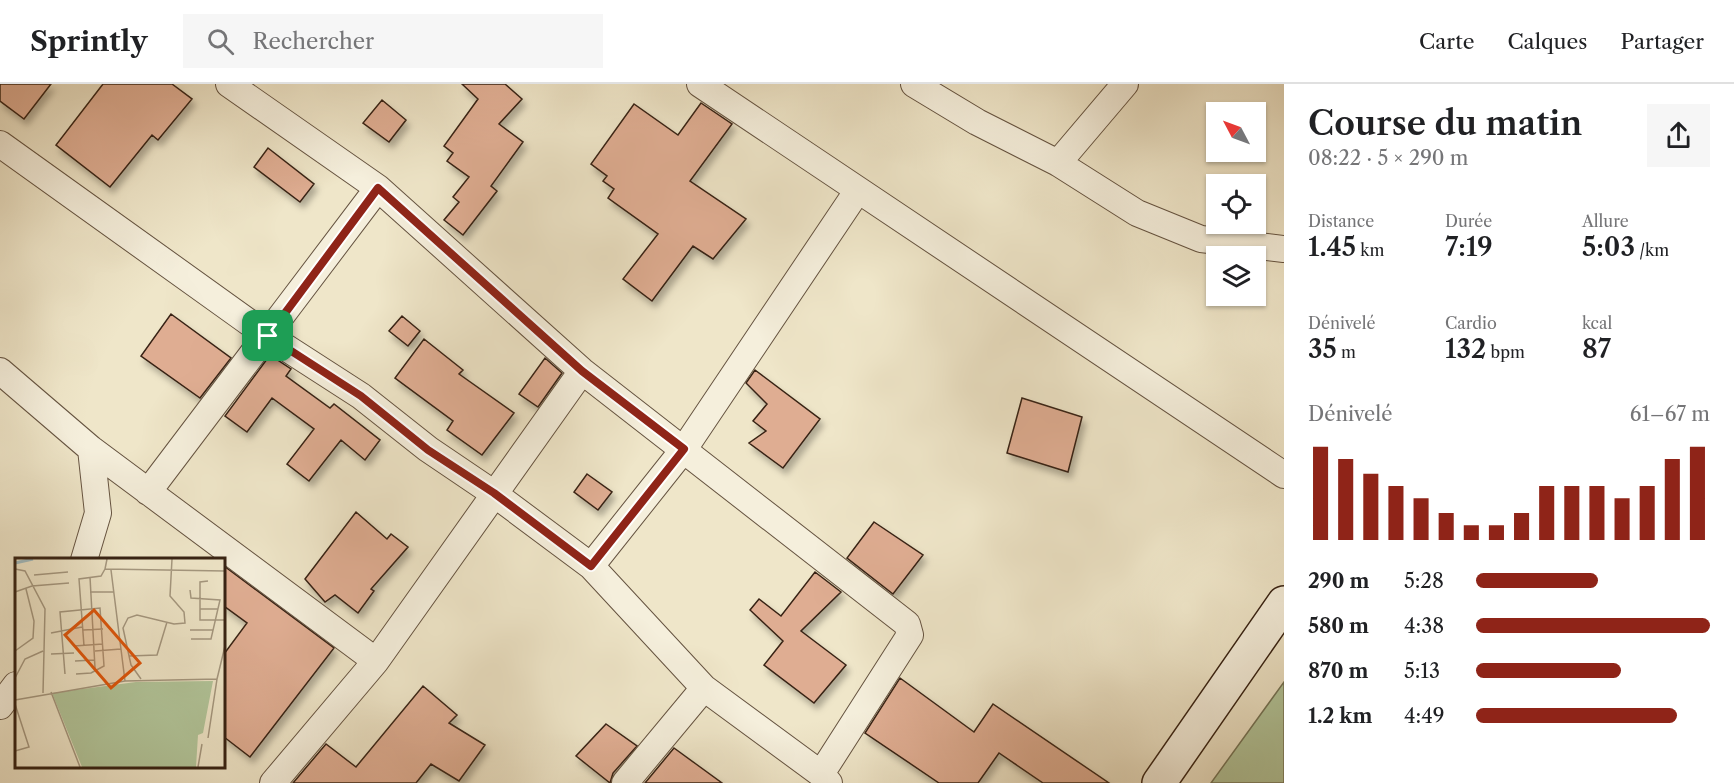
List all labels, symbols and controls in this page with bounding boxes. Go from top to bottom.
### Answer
search box [183,14,603,68]
text: Sprintly [30,24,147,58]
icon: search [204,25,237,58]
text: Rechercher [252,28,374,55]
text: Carte [1419,29,1474,54]
text: Calques [1507,29,1587,54]
text: Partager [1620,29,1704,54]
north arrow [1206,102,1266,162]
map controls [1206,102,1266,306]
text: Course du matin [1308,103,1582,144]
button: share [1647,104,1710,167]
text: 08:22 · 5 × 290 m [1308,146,1469,170]
button: locate [1206,174,1266,234]
text: Distance [1308,211,1374,231]
text: Durée [1445,211,1492,231]
text: Allure [1582,211,1629,231]
text: 1.45 [1308,231,1356,263]
text: 7:19 [1445,231,1493,263]
text: 5:03 [1582,231,1635,263]
text: km [1356,240,1384,260]
text: /km [1635,240,1669,260]
button: layers [1206,246,1266,306]
pin [242,310,293,361]
text: Dénivelé [1308,313,1376,333]
text: Cardio [1445,313,1497,333]
text: kcal [1582,313,1612,333]
icon: arrive [251,319,284,352]
text: 35 [1308,333,1337,365]
text: 132 [1445,333,1486,365]
text: 87 [1582,333,1611,365]
text: m [1337,342,1356,362]
text: bpm [1486,342,1525,362]
text: Dénivelé [1308,402,1392,426]
text: 61–67 m [1630,402,1710,426]
inset map [15,558,225,768]
text: 290 m [1308,569,1369,593]
text: 5:28 [1404,569,1444,593]
text: 580 m [1308,614,1369,638]
text: 4:38 [1404,614,1444,638]
text: 870 m [1308,659,1368,683]
text: 5:13 [1404,659,1440,683]
text: 1.2 km [1308,704,1372,728]
text: 4:49 [1404,704,1444,728]

